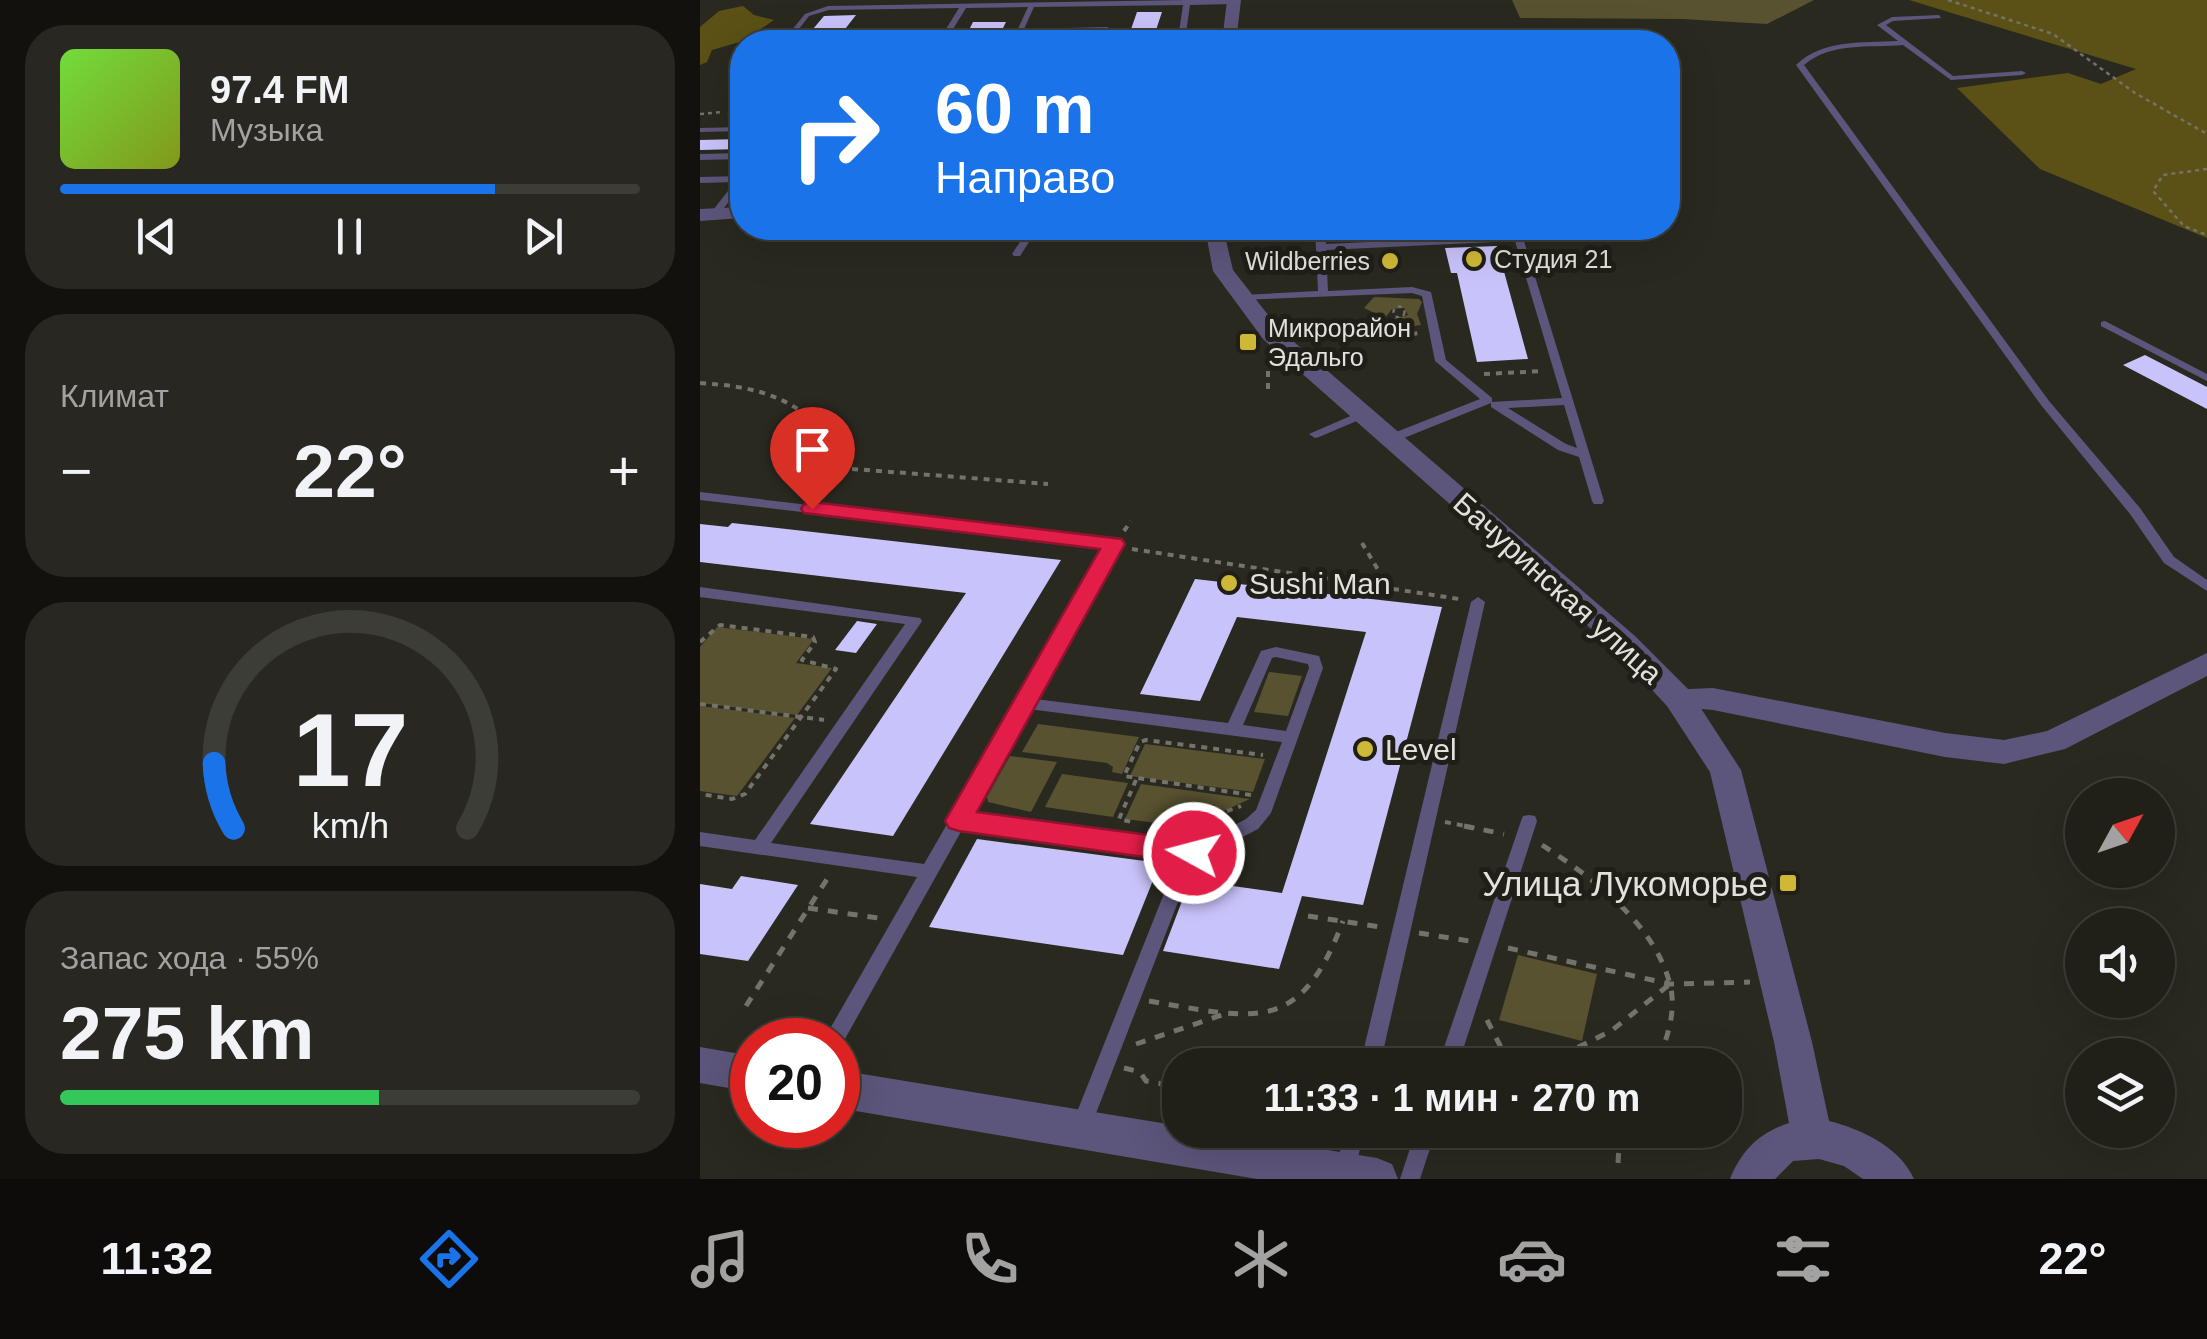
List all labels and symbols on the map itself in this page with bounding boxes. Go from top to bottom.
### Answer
place label: Студия 21 [1494,245,1612,273]
place label: Wildberries [1245,247,1370,275]
marker: Студия 21 [1463,248,1485,270]
marker: Wildberries [1379,250,1401,272]
place label: Микрорайон Эдальго [1268,314,1411,371]
marker: Микрорайон Эдальго [1237,331,1259,353]
pin [770,407,855,510]
street label: Бачуринская улица [1447,486,1669,690]
place label: Sushi Man [1249,567,1391,600]
marker: Sushi Man [1218,572,1240,594]
place label: Level [1385,733,1457,766]
marker: Level [1354,738,1376,760]
north arrow [2065,778,2175,888]
position arrow [1142,801,1246,905]
place label: Улица Лукоморье [1482,864,1768,903]
marker: Улица Лукоморье [1777,872,1799,894]
speed limit sign: 20 [730,1018,860,1148]

